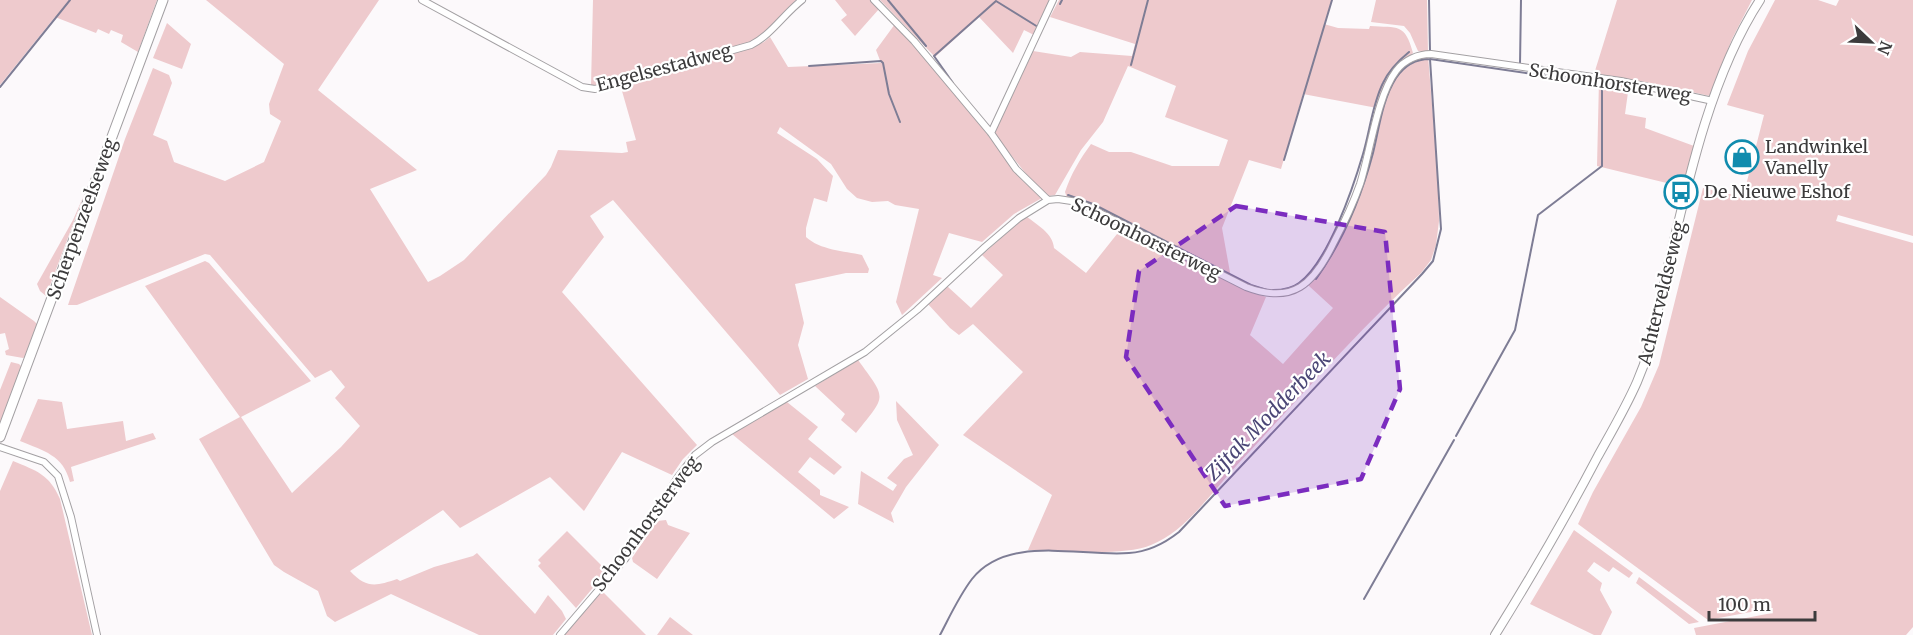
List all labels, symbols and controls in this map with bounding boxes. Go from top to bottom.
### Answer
north arrow [1841,12,1901,72]
street label: Engelsestadweg [594,38,734,97]
text: N [1873,38,1896,58]
street label: Schoonhorsterweg [1527,58,1693,107]
street label: Scherpenzeelseweg [42,135,122,303]
place label: Landwinkel Vanelly [1764,135,1869,179]
shop icon: Landwinkel Vanelly [1724,139,1760,175]
bus stop icon: De Nieuwe Eshof [1663,174,1699,210]
place label: De Nieuwe Eshof [1704,180,1851,203]
street label: Schoonhorsterweg [1067,192,1225,285]
street label: Achterveldseweg [1632,218,1691,368]
water label: Zijtak Modderbeek [1199,346,1336,486]
street label: Schoonhorsterweg [587,451,704,596]
scale bar [1709,584,1816,622]
text: 100 m [1718,593,1771,616]

